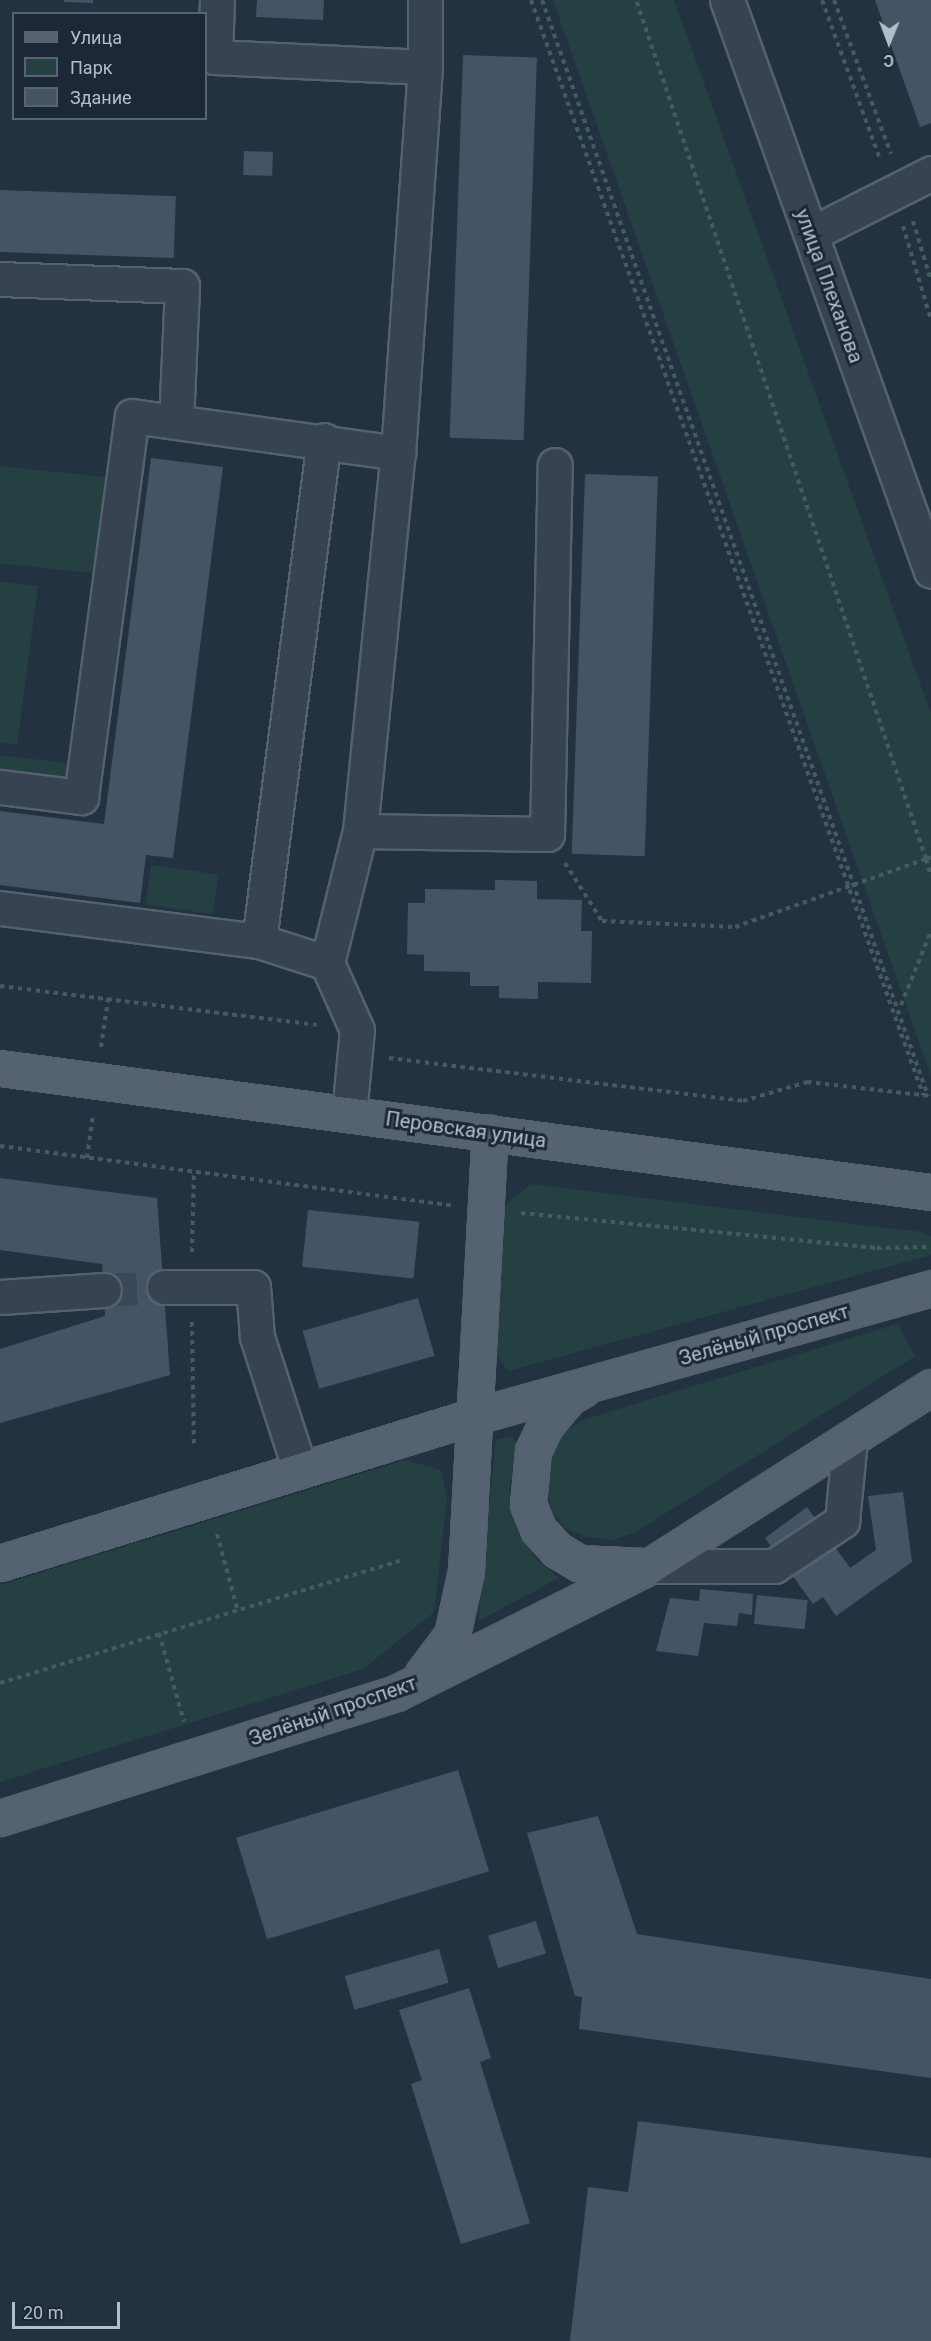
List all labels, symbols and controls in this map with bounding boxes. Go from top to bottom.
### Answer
legend [12,12,207,120]
north arrow [859,12,919,72]
text: Улица [70,27,122,48]
text: С [883,51,894,70]
text: Парк [70,57,112,78]
text: Здание [70,87,132,108]
street label: улица Плеханова [790,206,868,366]
street label: Перовская улица [384,1107,548,1153]
street label: Зелёный проспект [676,1299,852,1371]
street label: Зелёный проспект [246,1671,420,1751]
scale bar [15,2290,123,2328]
text: 20 m [23,2302,63,2323]

